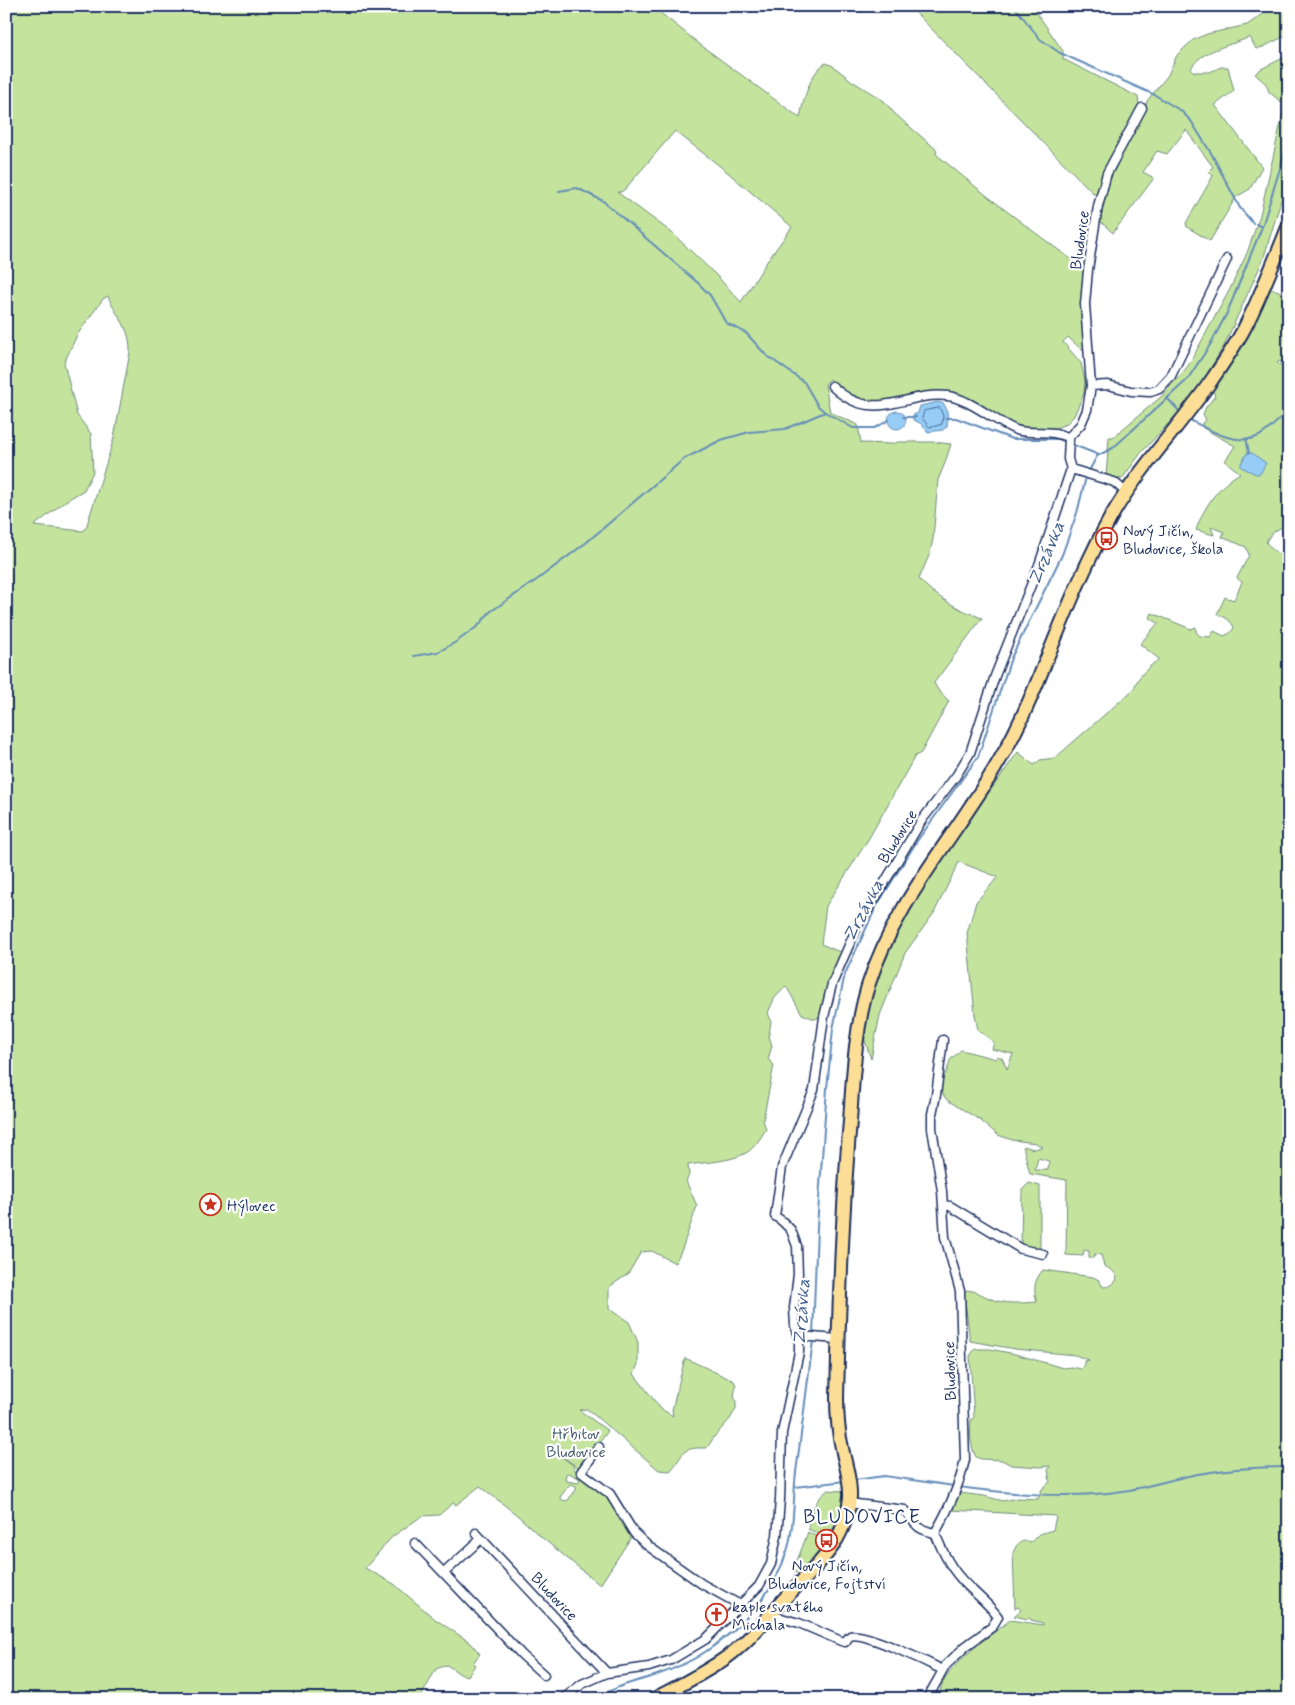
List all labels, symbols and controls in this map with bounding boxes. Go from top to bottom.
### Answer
street label: Bludovice [1066,209,1095,271]
water label: Zrzávka [1023,518,1071,589]
place label: Nový Jičín, Bludovice, škola [1123,521,1224,560]
bus stop icon: Nový Jičín, Bludovice, škola [1095,527,1119,551]
street label: Bludovice [874,806,923,868]
water label: Zrzávka [838,875,890,945]
place icon: Hýlovec [199,1193,223,1217]
place label: Hýlovec [227,1196,276,1217]
water label: Zrzávka [788,1278,816,1346]
street label: Bludovice [939,1341,962,1401]
park label: Hřbitov Bludovice [546,1424,606,1463]
district label: BLUDOVICE [803,1505,921,1530]
bus stop icon: Nový Jičín, Bludovice, Fojtství [815,1529,839,1553]
place label: Nový Jičín, Bludovice, Fojtství [768,1556,886,1595]
street label: Bludovice [526,1568,582,1626]
place label: kaple svatého Michala [732,1597,823,1636]
church icon: kaple svatého Michala [704,1603,728,1627]

